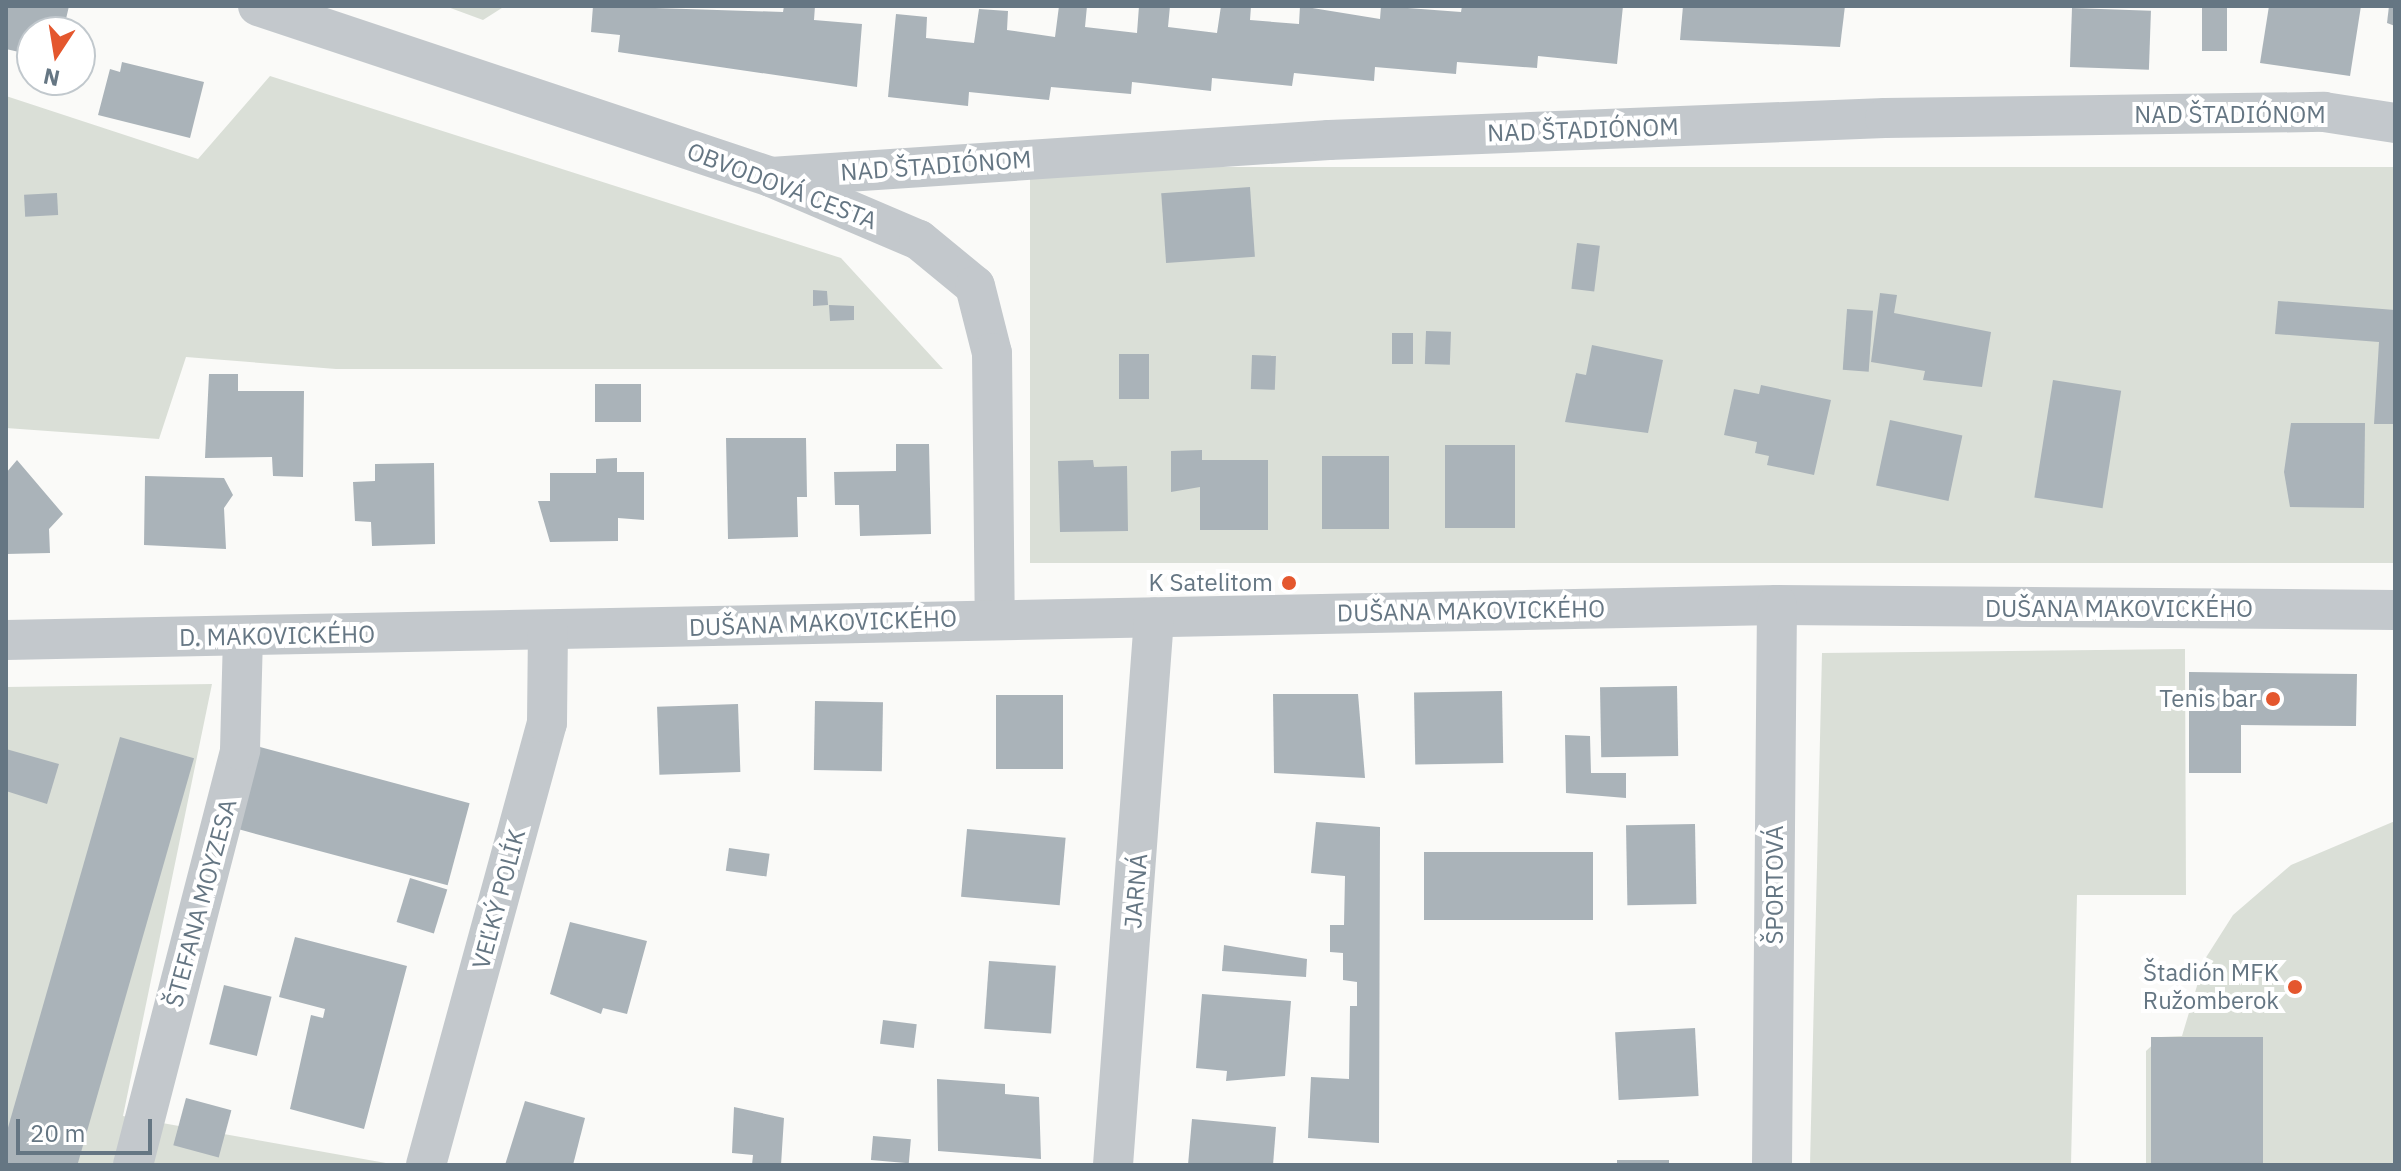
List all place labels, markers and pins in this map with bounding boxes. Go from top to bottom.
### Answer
place label: K Satelitom [1149,569,1273,597]
marker: K Satelitom [1280,574,1298,592]
place label: Tenis bar [2159,685,2257,713]
marker: Tenis bar [2264,690,2282,708]
place label: Štadión MFK Ružomberok [2143,959,2279,1015]
marker: Štadión MFK Ružomberok [2286,978,2304,996]

